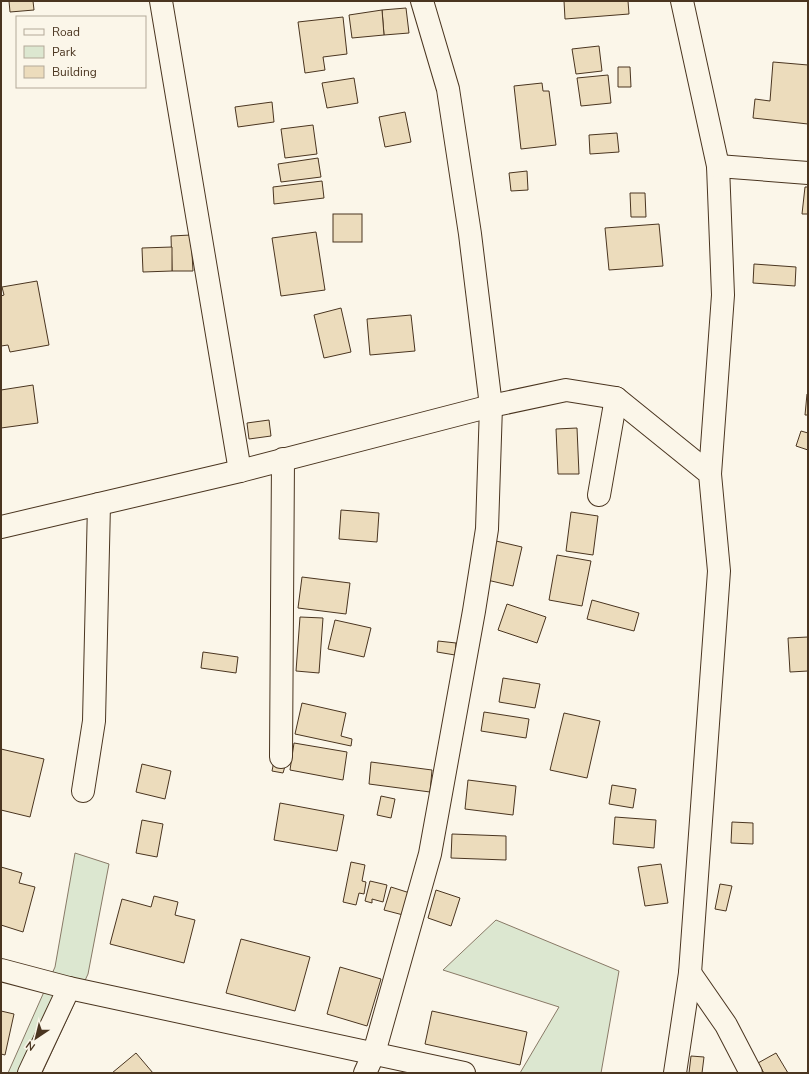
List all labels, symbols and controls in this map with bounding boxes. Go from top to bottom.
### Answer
legend [16,16,146,88]
text: Road [52,24,80,40]
text: Park [52,44,77,60]
text: Building [52,64,97,80]
north arrow [16,1018,56,1058]
text: N [23,1037,38,1054]

